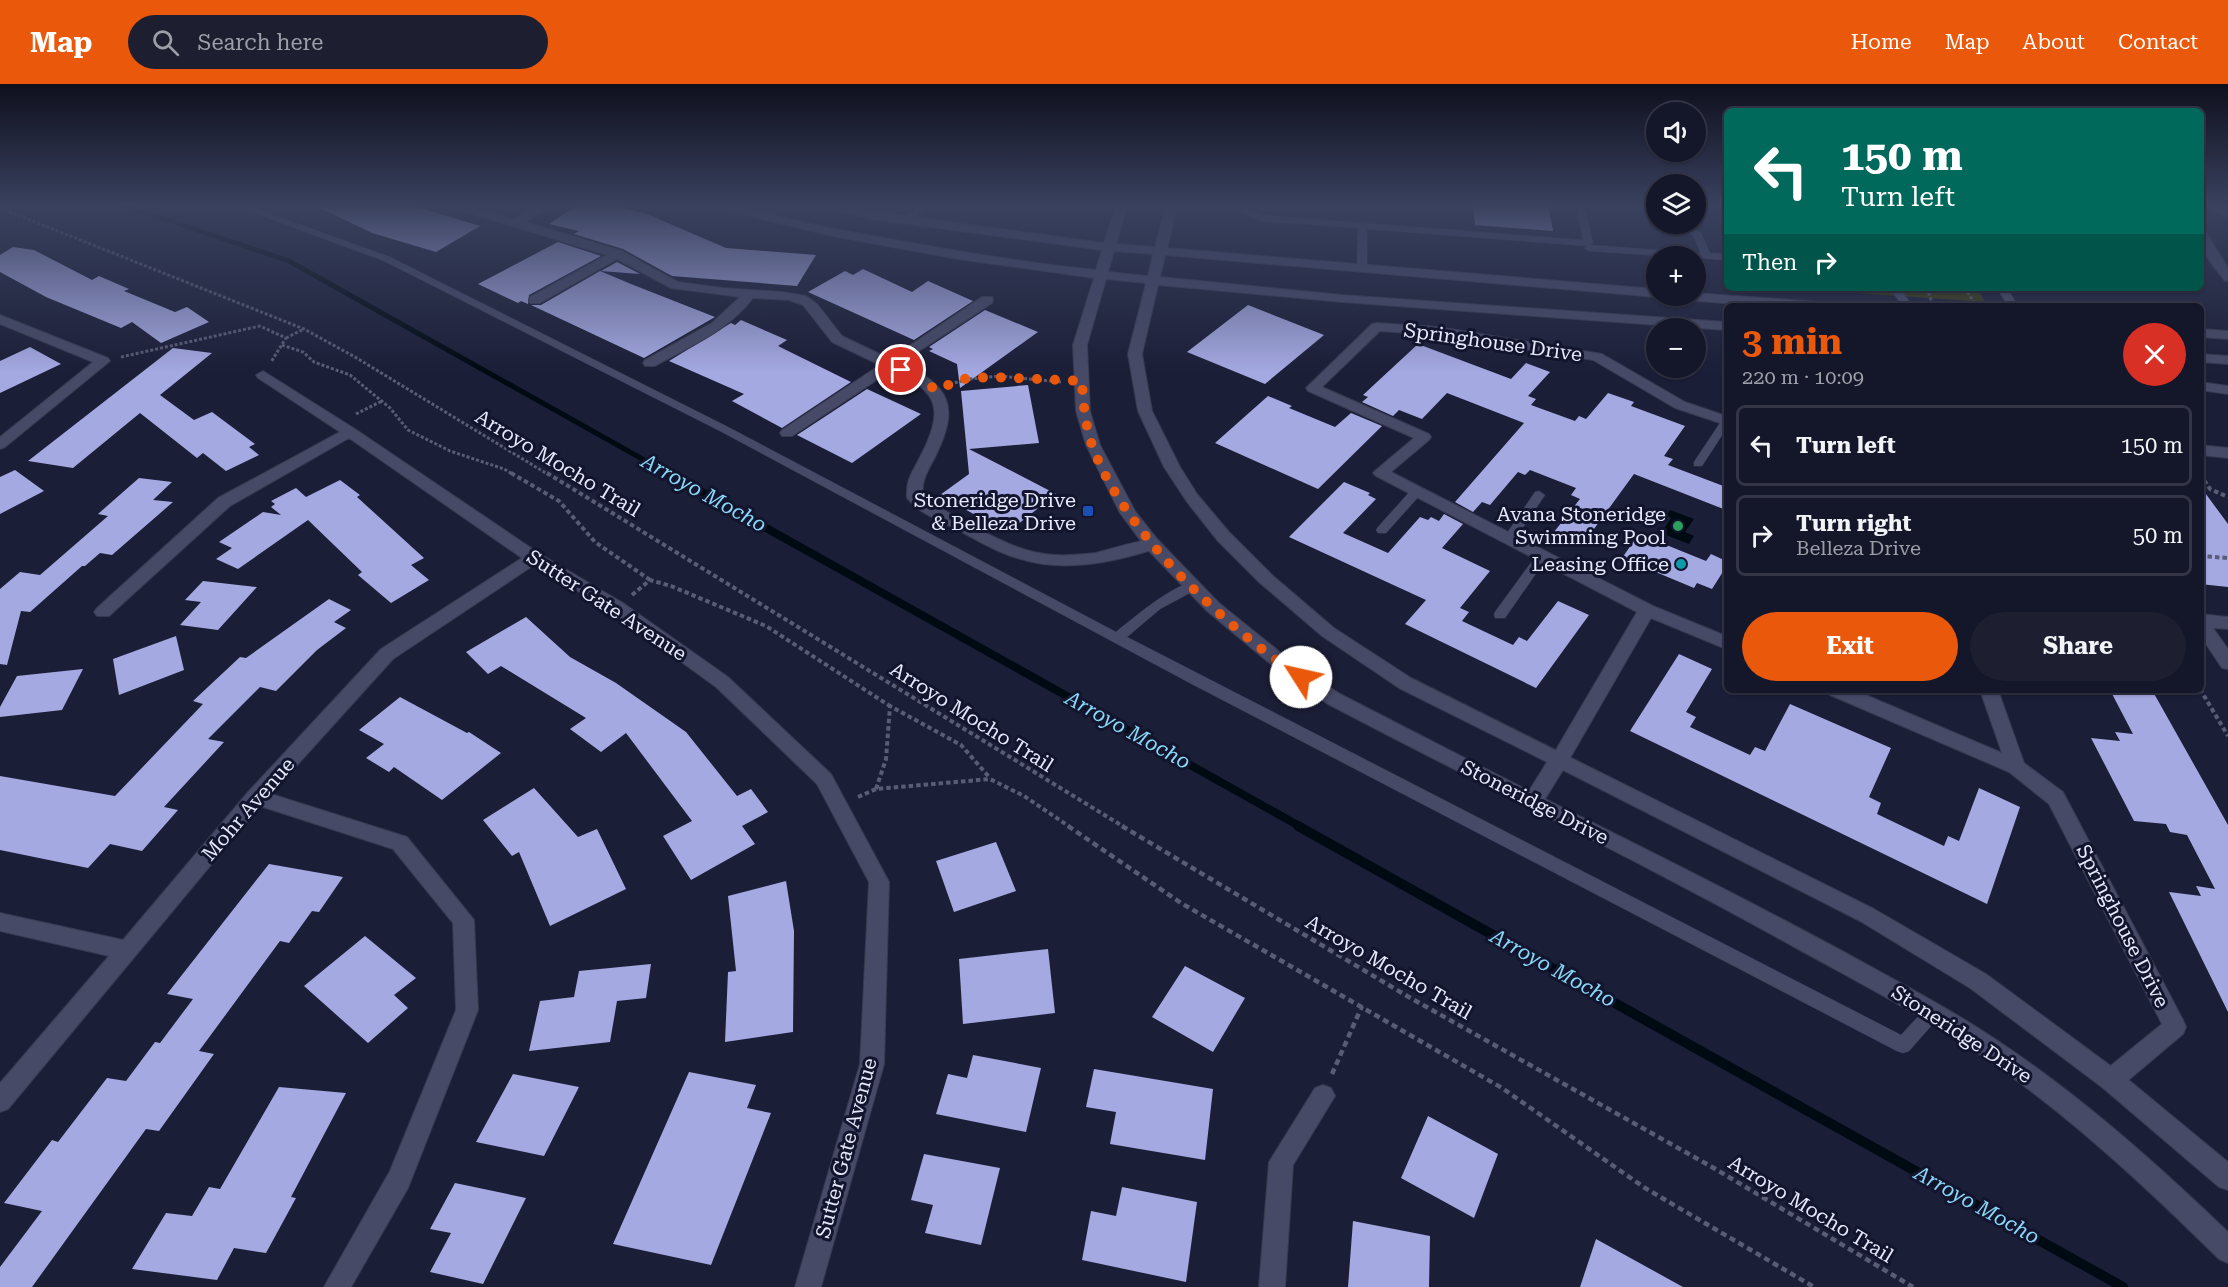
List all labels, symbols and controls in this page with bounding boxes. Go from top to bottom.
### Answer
search box [128,15,548,69]
text: Map [30,26,92,59]
icon: search [149,26,182,59]
text: Search here [197,30,323,55]
text: Home [1851,30,1912,54]
text: Map [1945,30,1990,54]
text: About [2023,30,2085,54]
text: Contact [2118,30,2198,54]
map controls [1646,102,1706,378]
button: sound [1646,102,1706,162]
text: 150 m [1841,131,1963,180]
icon: left [1742,132,1820,210]
button: layers [1646,174,1706,234]
text: Turn left [1841,181,1955,213]
button: + [1646,246,1706,306]
icon: right [1809,246,1842,279]
text: Then [1742,250,1797,275]
street label: Springhouse Drive [1402,318,1584,366]
button: − [1646,318,1706,378]
text: 3 min [1742,321,1842,363]
button: close [2123,323,2186,386]
pin [875,344,926,395]
icon: arrive [884,353,917,386]
text: 220 m · 10:09 [1742,365,1864,389]
street label: Arroyo Mocho Trail [471,404,645,522]
icon: left [1745,429,1778,462]
text: Turn left [1796,433,1896,458]
text: 150 m [2120,433,2183,458]
water label: Arroyo Mocho [636,448,771,537]
place label: Stoneridge Drive & Belleza Drive [914,488,1076,535]
place label: Avana Stoneridge Swimming Pool [1497,502,1666,549]
marker: Stoneridge Drive & Belleza Drive [1081,504,1095,518]
text: Turn right [1796,511,1911,536]
marker: Avana Stoneridge Swimming Pool [1671,519,1685,533]
icon: right [1745,519,1778,552]
text: 50 m [2133,523,2183,548]
text: Belleza Drive [1796,536,1921,560]
street label: Sutter Gate Avenue [523,544,691,666]
place label: Leasing Office [1532,552,1669,576]
marker: Leasing Office [1674,557,1688,571]
button: Exit [1742,612,1958,681]
button: Share [1970,612,2186,681]
position arrow [1269,645,1333,709]
street label: Arroyo Mocho Trail [886,657,1058,777]
water label: Arroyo Mocho [1060,685,1195,774]
street label: Mohr Avenue [197,752,299,866]
street label: Stoneridge Drive [1457,754,1613,850]
street label: Springhouse Drive [2072,840,2174,1012]
street label: Arroyo Mocho Trail [1302,910,1476,1024]
water label: Arroyo Mocho [1485,923,1620,1012]
street label: Stoneridge Drive [1887,980,2037,1088]
street label: Sutter Gate Avenue [810,1055,882,1241]
street label: Arroyo Mocho Trail [1724,1150,1898,1268]
water label: Arroyo Mocho [1909,1160,2044,1249]

